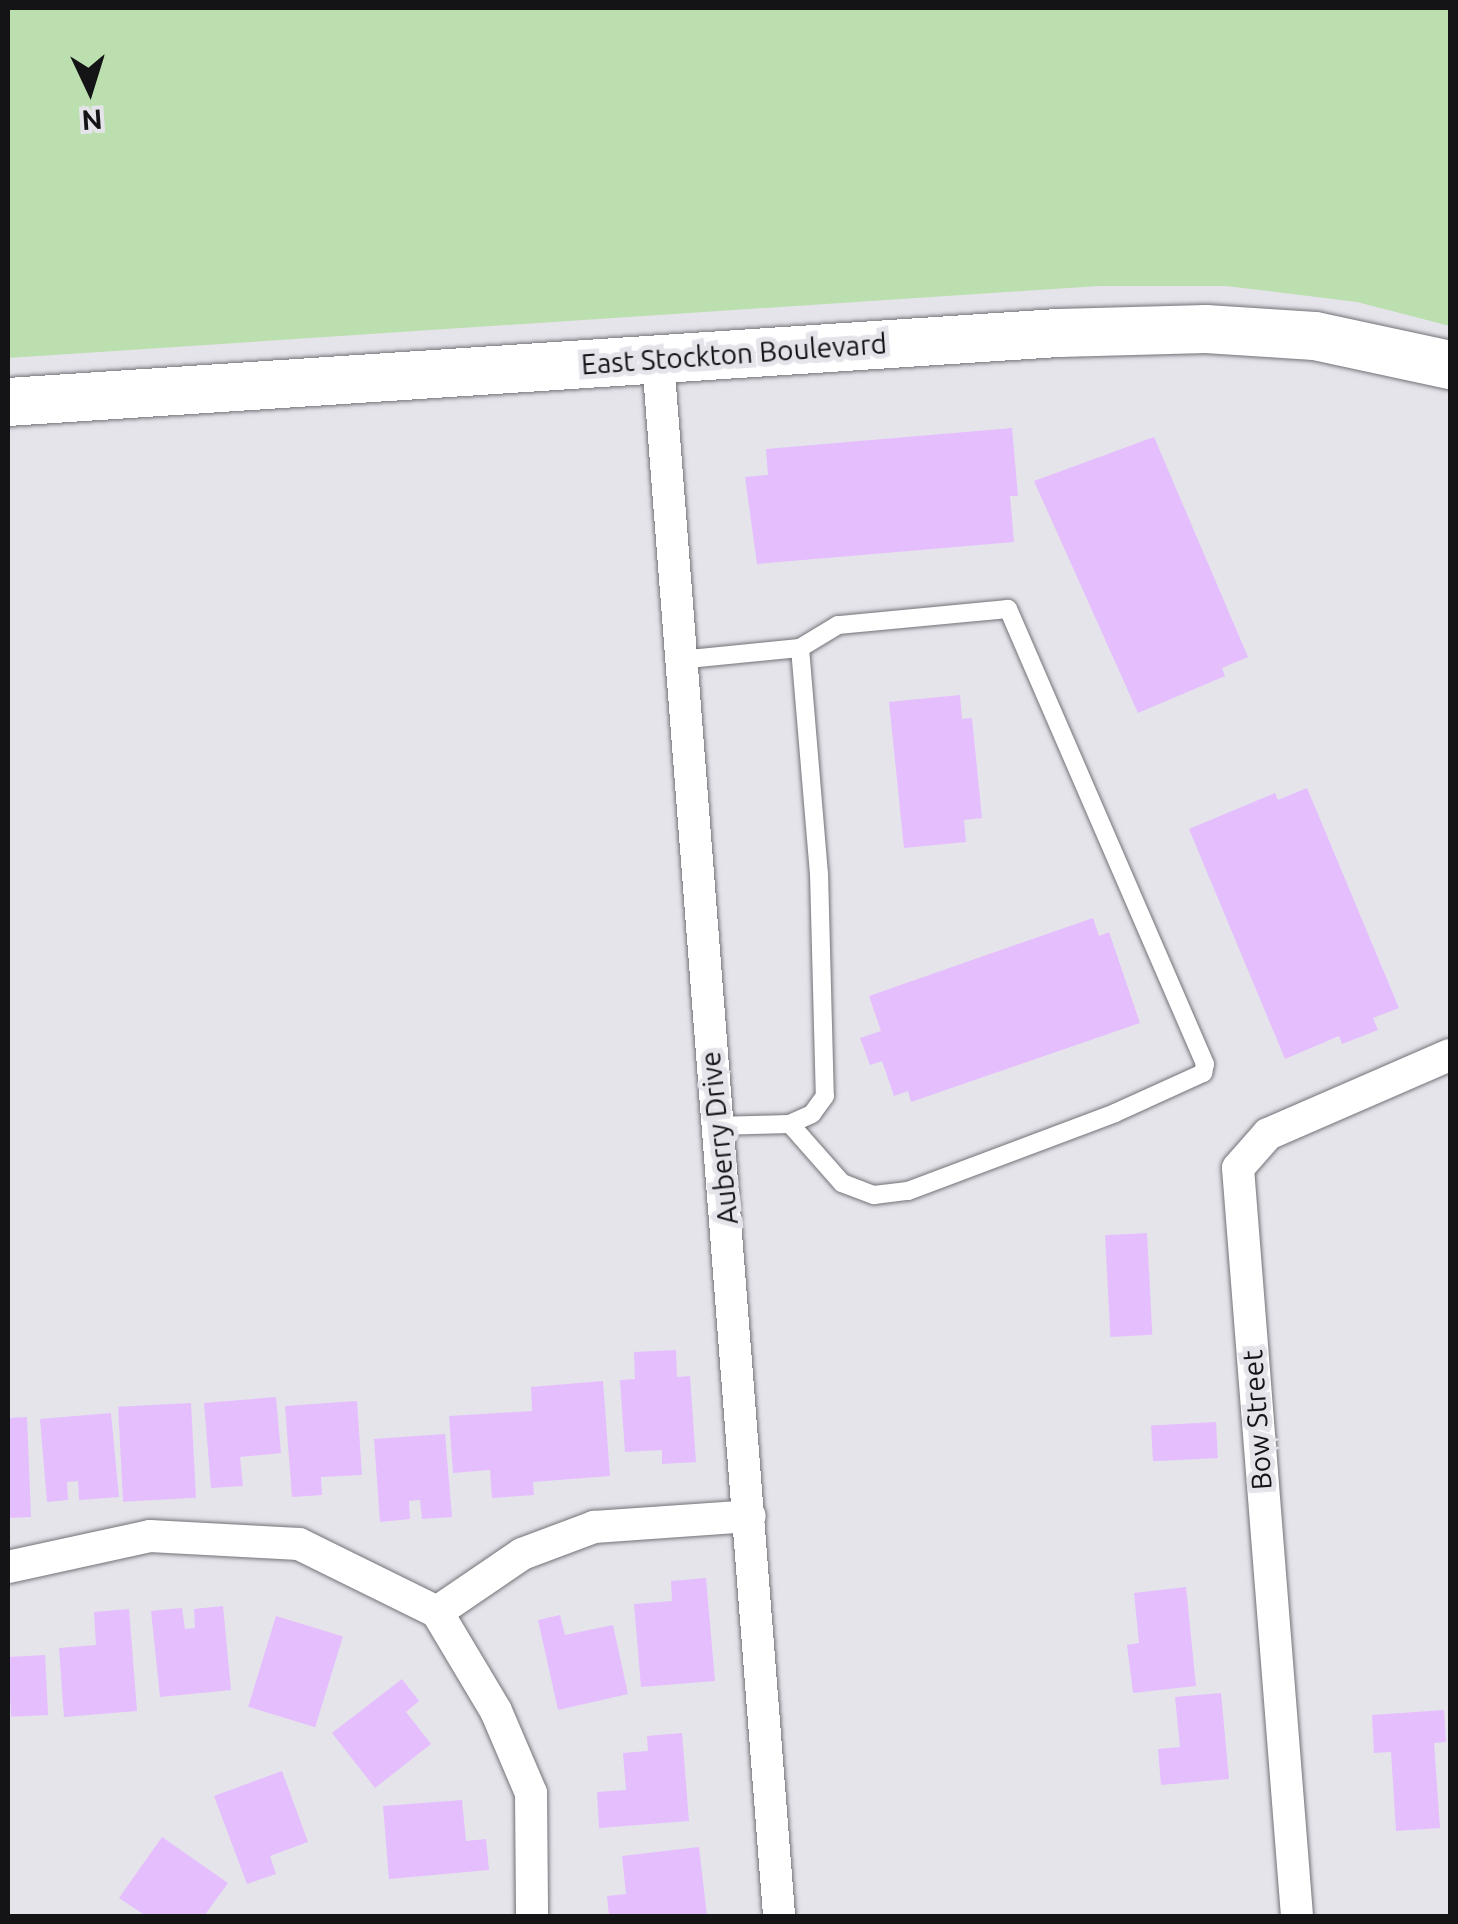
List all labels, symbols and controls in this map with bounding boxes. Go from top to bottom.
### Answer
north arrow [40,40,140,140]
text: N [81,104,104,137]
street label: East Stockton Boulevard [580,327,888,381]
street label: Auberry Drive [693,1050,745,1226]
street label: Bow Street [1235,1349,1279,1491]

